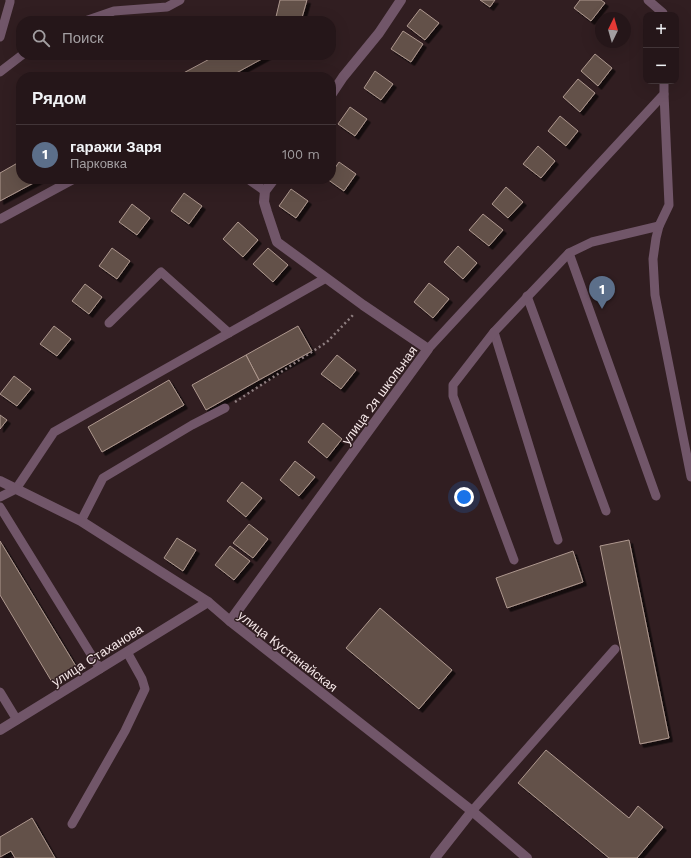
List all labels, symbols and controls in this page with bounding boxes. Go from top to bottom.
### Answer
north arrow [595,12,631,48]
map controls [643,12,679,84]
button: + [643,12,679,48]
search box [16,16,336,60]
icon: search [30,27,52,49]
text: Поиск [62,29,104,47]
button: − [643,48,679,84]
text: Рядом [32,88,87,108]
text: гаражи Заря [70,138,162,156]
text: 1 [42,147,48,162]
text: 100 m [282,147,320,162]
text: Парковка [70,156,127,171]
pin: 1 [589,276,615,309]
street label: улица 2я школьная [339,343,420,448]
your location [454,487,474,507]
street label: улица Кустанайская [235,608,340,695]
street label: улица Стаханова [49,621,146,689]

